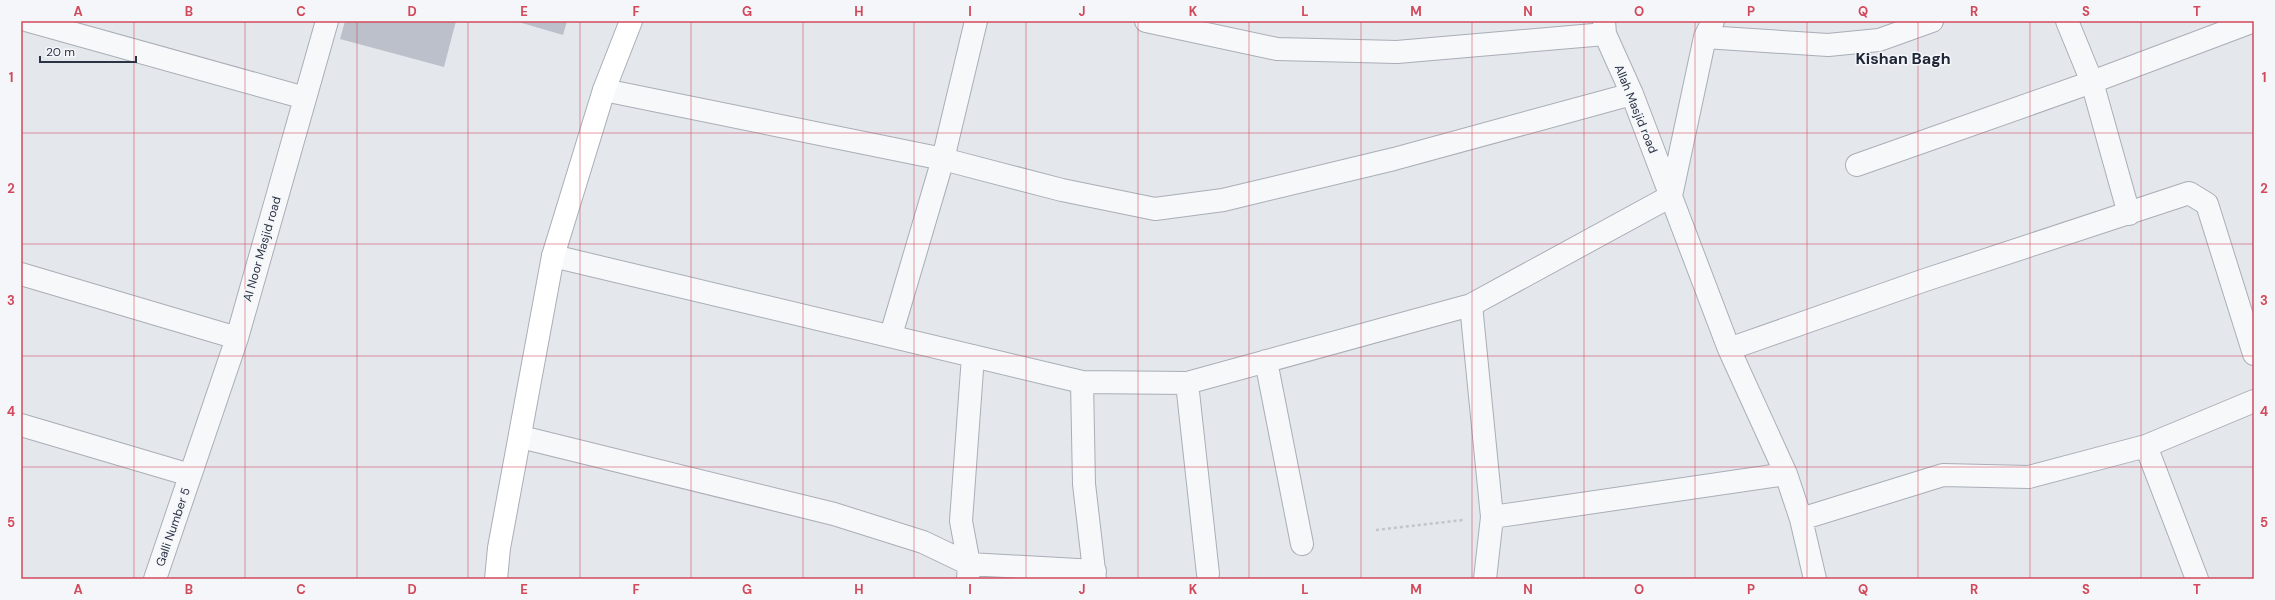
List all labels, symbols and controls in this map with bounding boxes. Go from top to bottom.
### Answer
text: A [73,3,83,20]
text: B [185,3,193,20]
text: C [296,3,306,20]
text: D [407,3,417,20]
text: E [520,3,528,20]
text: F [632,3,640,20]
text: G [742,3,752,20]
text: H [854,3,864,20]
text: I [968,3,972,20]
text: J [1078,3,1086,20]
text: K [1189,3,1198,20]
text: L [1301,3,1309,20]
text: M [1410,3,1422,20]
text: N [1523,3,1533,20]
text: O [1634,3,1644,20]
text: P [1747,3,1755,20]
text: Q [1858,3,1868,20]
text: R [1970,3,1978,20]
text: S [2082,3,2090,20]
text: T [2193,3,2201,20]
scale bar [40,38,136,64]
text: 20 m [46,44,75,60]
district label: Kishan Bagh [1855,48,1951,69]
street label: Allah Masjid road [1611,62,1661,156]
text: 1 [9,69,13,86]
text: 1 [2262,69,2266,86]
text: 2 [7,180,15,197]
text: 2 [2260,180,2268,197]
street label: AI Noor Masjid road [239,195,285,303]
text: 3 [7,292,15,309]
text: 3 [2260,292,2268,309]
text: 4 [7,403,15,420]
text: 4 [2260,403,2268,420]
street label: Galli Number 5 [152,486,194,568]
text: 5 [7,514,15,531]
text: 5 [2260,514,2268,531]
text: A [73,581,83,598]
text: B [185,581,193,598]
text: C [296,581,306,598]
text: D [407,581,417,598]
text: E [520,581,528,598]
text: F [632,581,640,598]
text: G [742,581,752,598]
text: H [854,581,864,598]
text: I [968,581,972,598]
text: J [1078,581,1086,598]
text: K [1189,581,1198,598]
text: L [1301,581,1309,598]
text: M [1410,581,1422,598]
text: N [1523,581,1533,598]
text: O [1634,581,1644,598]
text: P [1747,581,1755,598]
text: Q [1858,581,1868,598]
text: R [1970,581,1978,598]
text: S [2082,581,2090,598]
text: T [2193,581,2201,598]

